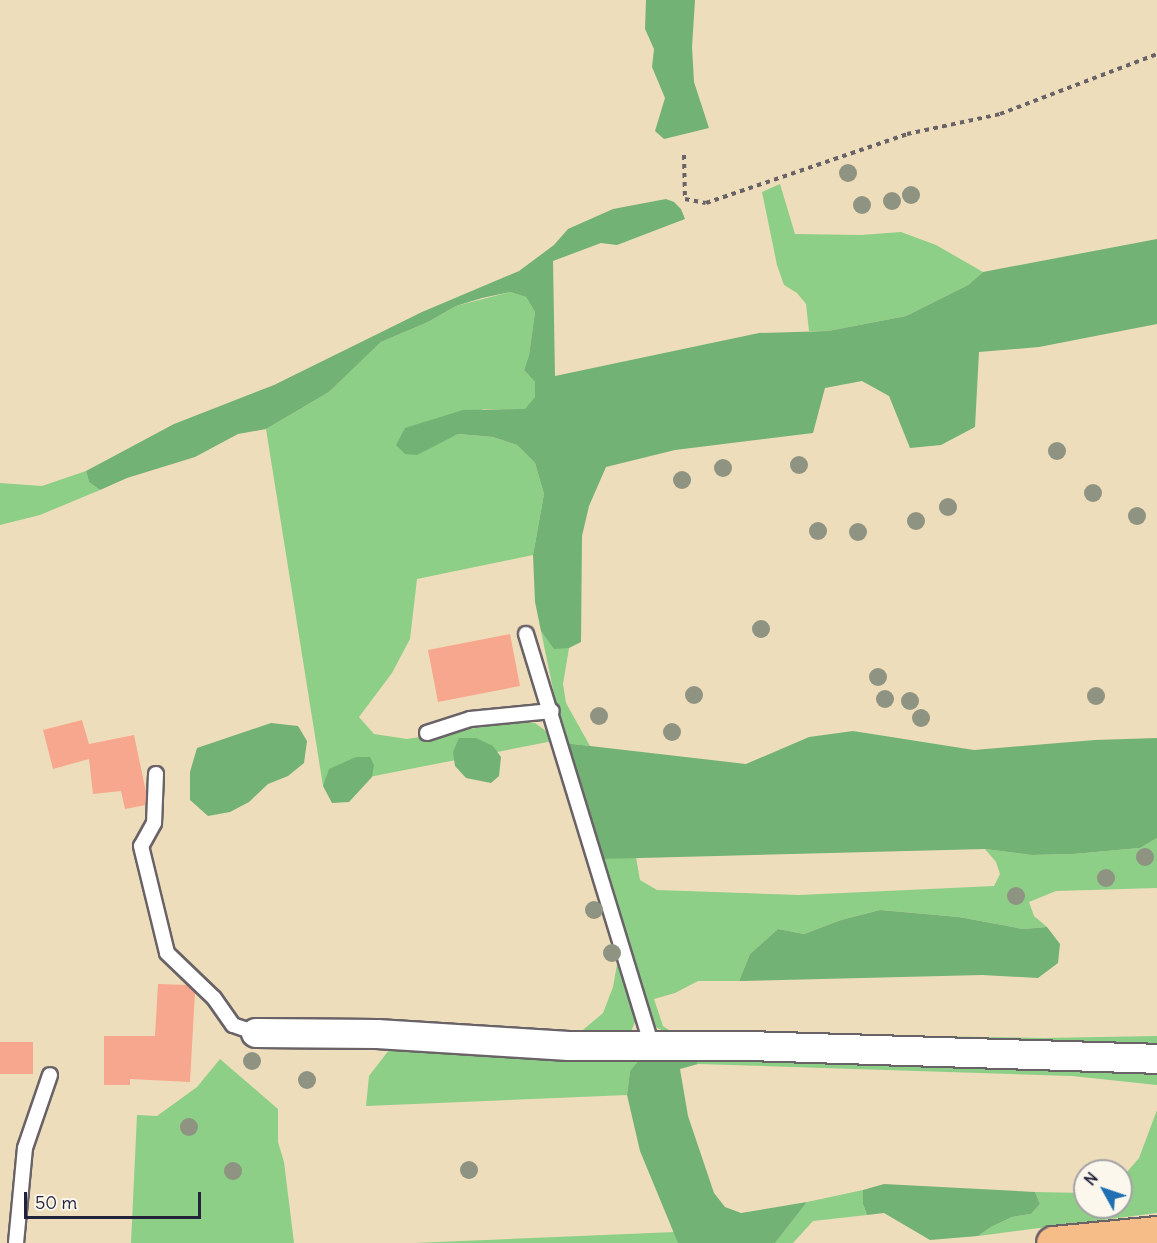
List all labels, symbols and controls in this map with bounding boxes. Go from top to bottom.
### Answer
north arrow [1073,1159,1133,1219]
text: N [1080,1168,1102,1189]
scale bar [27,1180,204,1218]
text: 50 m [35,1191,77,1214]

